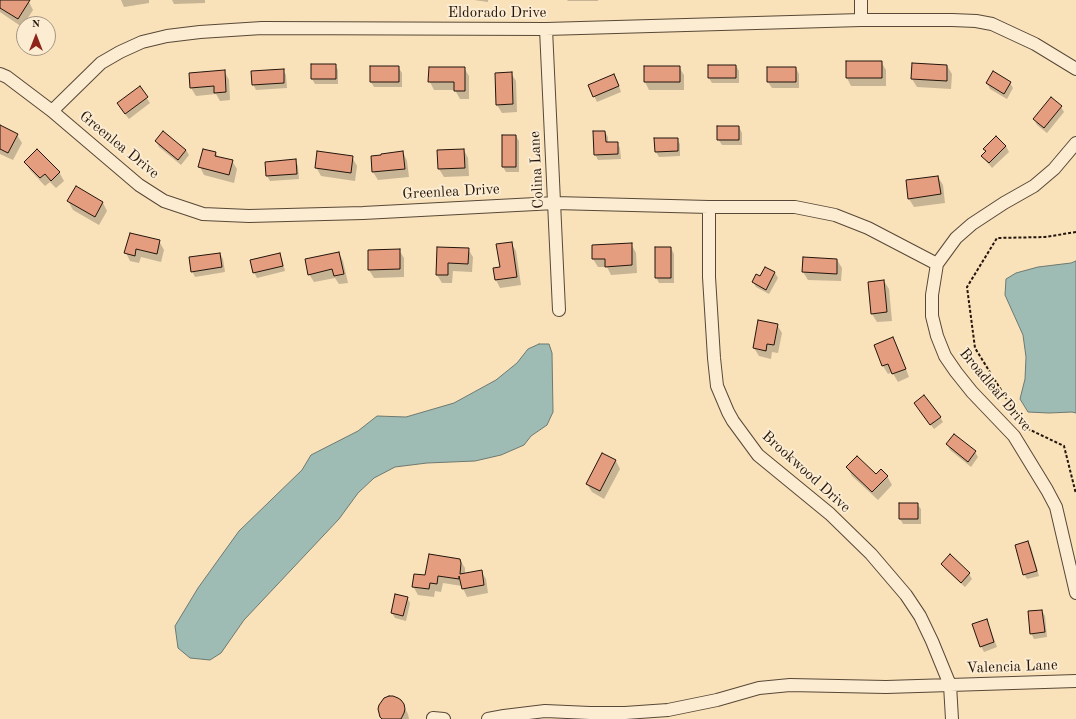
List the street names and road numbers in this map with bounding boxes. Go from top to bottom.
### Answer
street label: Eldorado Drive [448,4,546,22]
street label: Greenlea Drive [75,107,163,183]
street label: Colina Lane [526,131,548,209]
street label: Greenlea Drive [402,180,500,204]
street label: Broadleaf Drive [955,345,1035,435]
street label: Brookwood Drive [758,427,854,517]
street label: Valencia Lane [966,656,1058,678]

